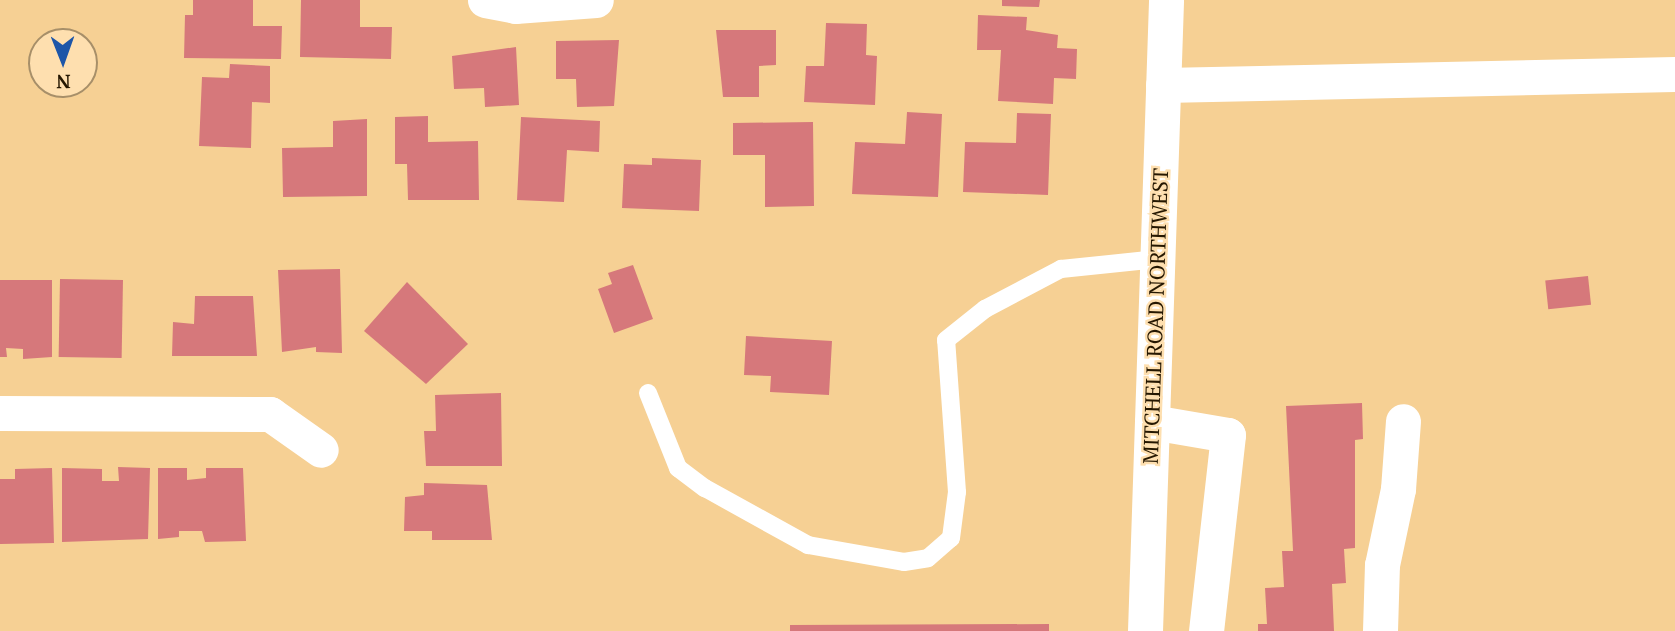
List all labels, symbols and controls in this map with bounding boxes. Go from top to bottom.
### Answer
north arrow [28,28,98,98]
text: N [56,70,71,95]
street label: MITCHELL ROAD NORTHWEST [1137,167,1173,465]

